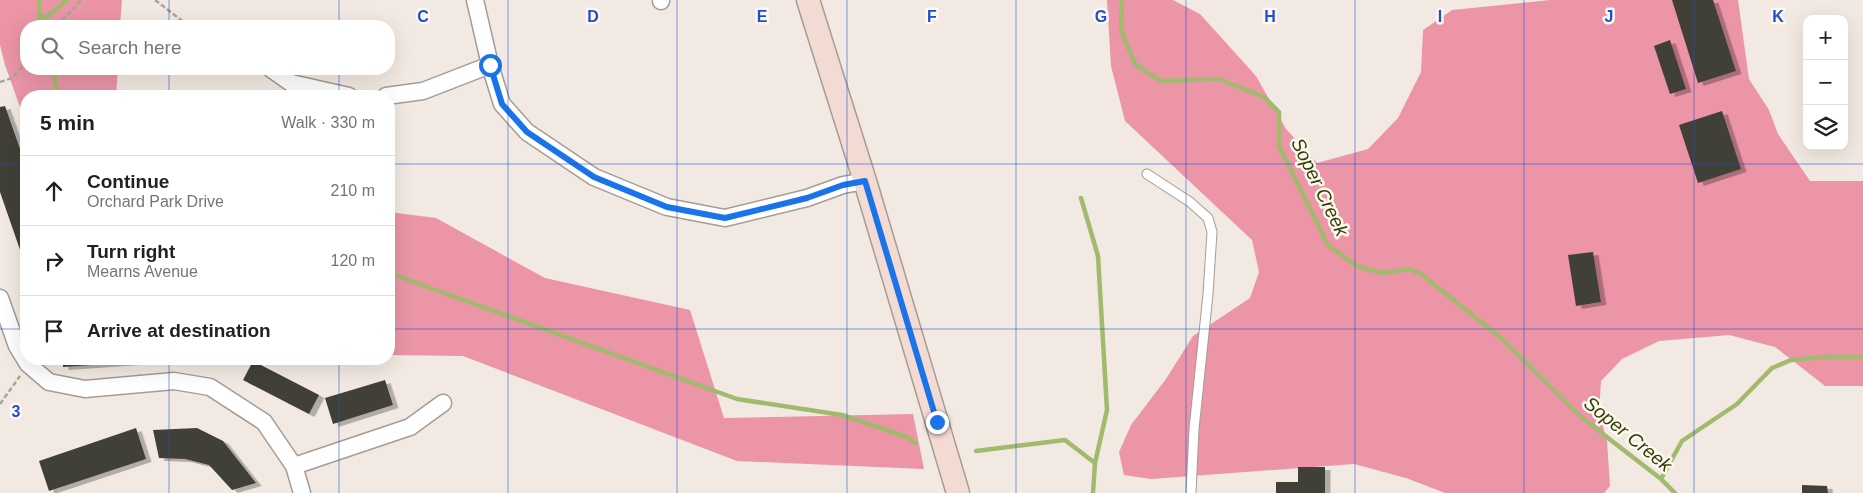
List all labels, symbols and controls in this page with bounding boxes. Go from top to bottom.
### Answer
text: C [417,8,429,25]
text: D [587,8,599,25]
text: E [757,8,768,25]
text: F [927,8,937,25]
text: G [1095,8,1107,25]
text: H [1264,8,1276,25]
text: I [1438,8,1442,25]
text: J [1605,8,1613,25]
text: K [1772,8,1784,25]
map controls [1803,15,1848,150]
button: + [1803,15,1848,60]
search box [20,20,395,75]
icon: search [38,34,66,62]
text: Search here [78,37,182,58]
route start [479,54,502,77]
button: − [1803,60,1848,105]
button: layers [1803,105,1848,150]
text: 5 min [40,111,95,134]
text: Walk · 330 m [281,114,375,131]
water label: Soper Creek [1287,134,1353,241]
text: Continue [87,171,169,192]
icon: ahead [40,177,68,205]
text: 210 m [331,182,375,199]
text: Orchard Park Drive [87,193,224,210]
text: Turn right [87,241,175,262]
icon: right [40,247,68,275]
text: 120 m [331,252,375,269]
text: Mearns Avenue [87,263,198,280]
icon: arrive [40,317,68,345]
text: Arrive at destination [87,320,271,341]
water label: Soper Creek [1580,392,1677,477]
text: 3 [12,403,21,420]
route end [926,411,949,434]

